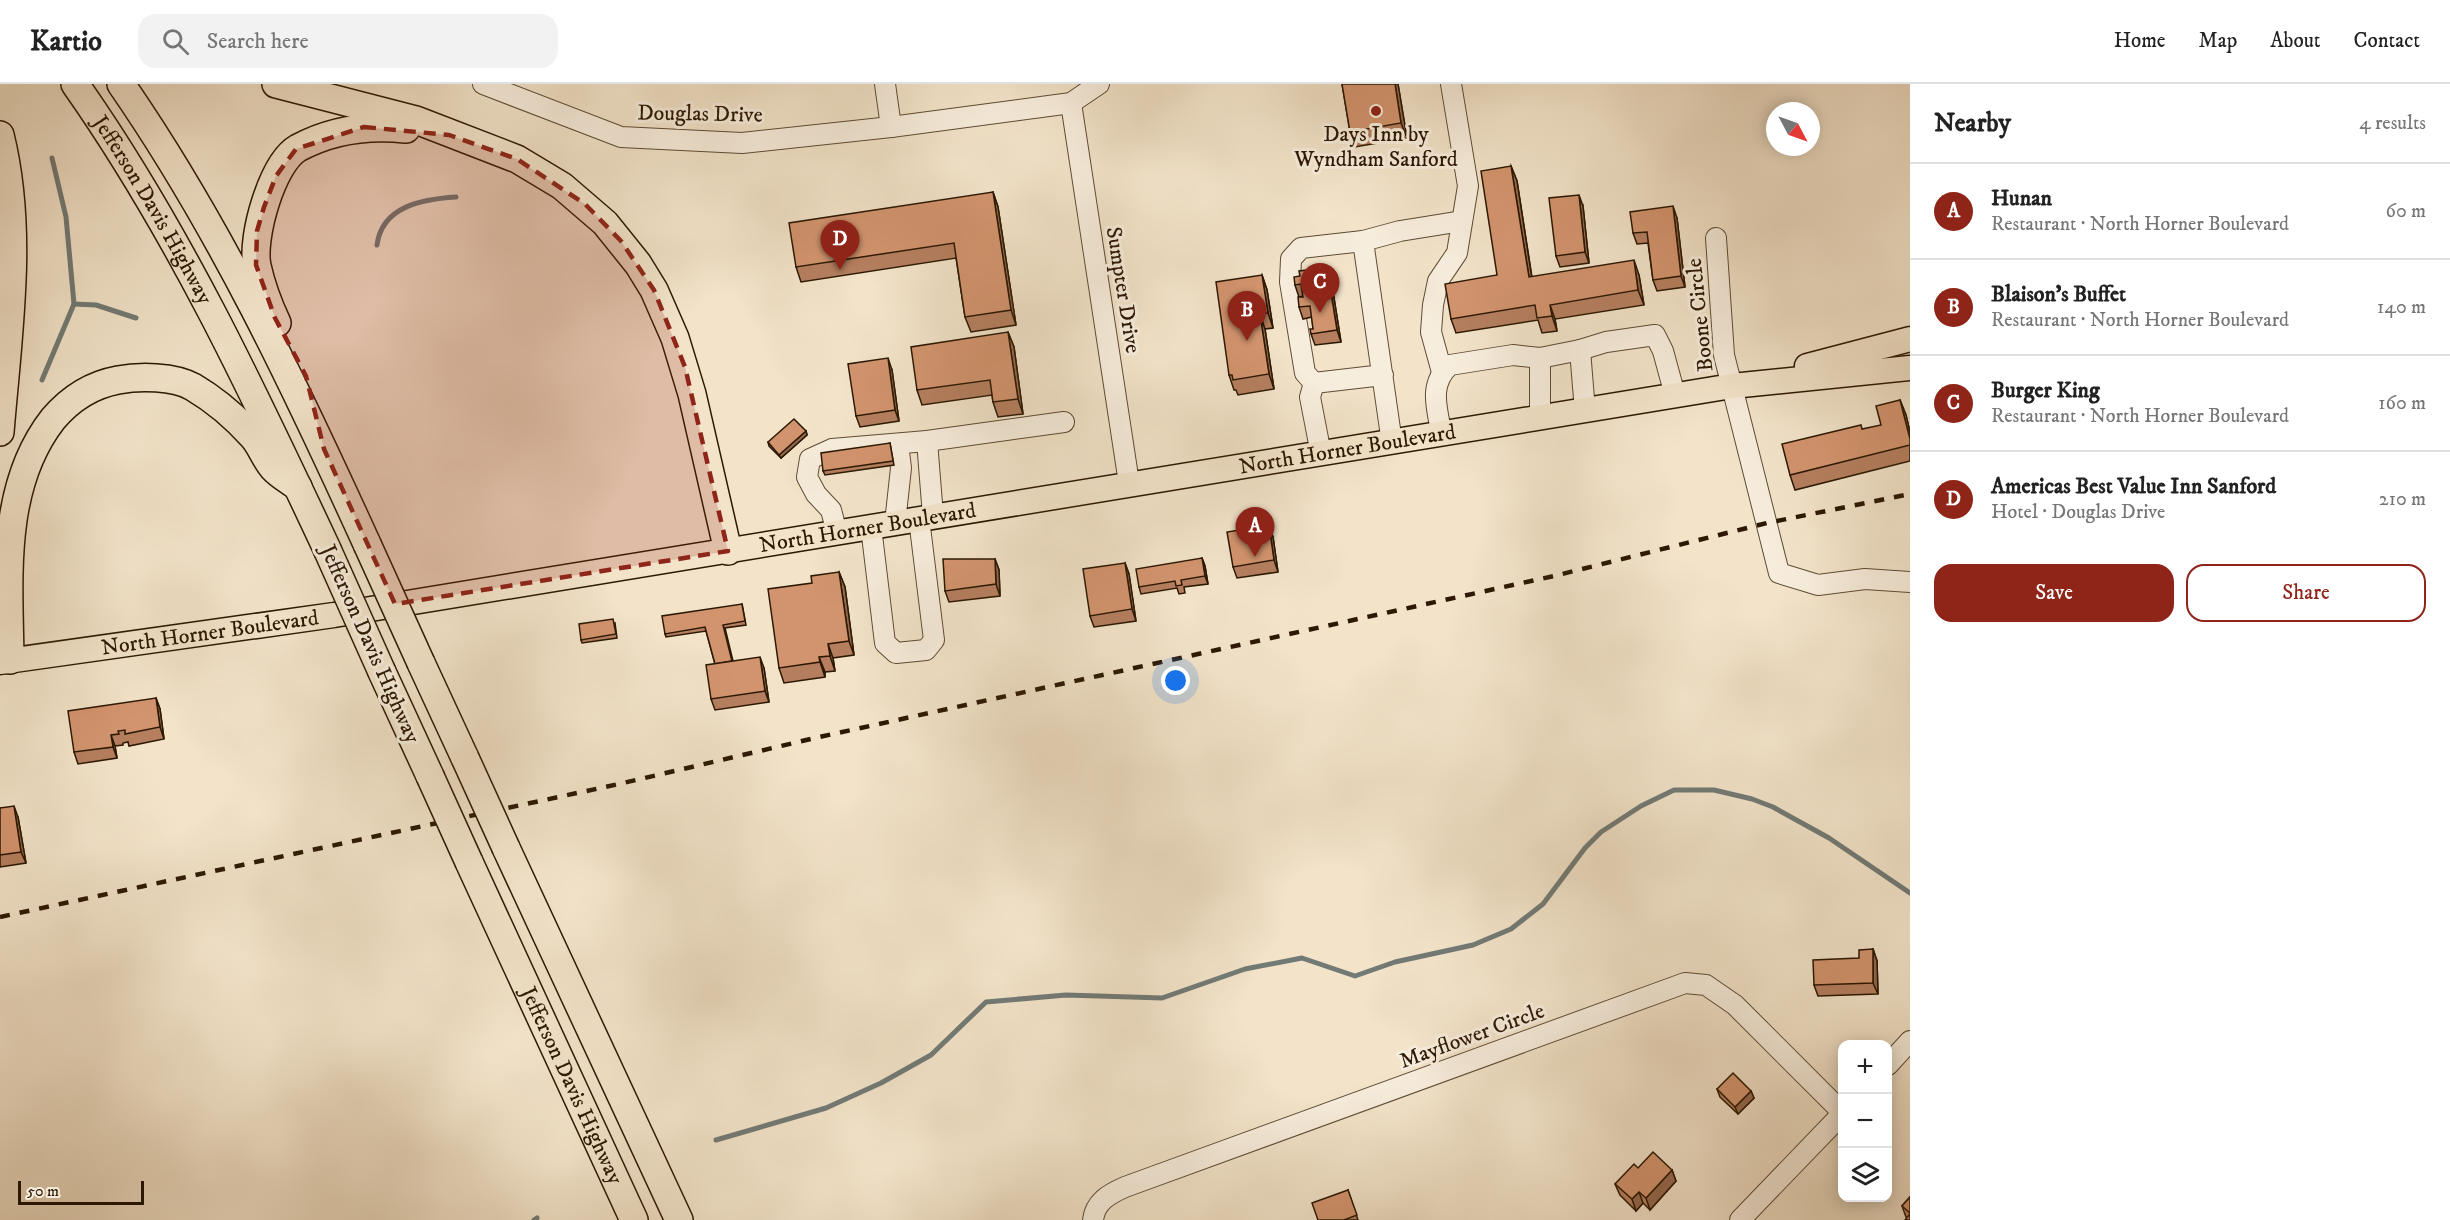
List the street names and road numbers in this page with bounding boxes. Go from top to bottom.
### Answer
street label: Douglas Drive [637,99,763,129]
street label: Jefferson Davis Highway [86,109,219,309]
street label: Sumpter Drive [1100,225,1146,355]
street label: Boone Circle [1681,257,1719,373]
street label: North Horner Boulevard [1237,418,1458,480]
street label: North Horner Boulevard [757,497,978,559]
street label: Jefferson Davis Highway [313,539,426,748]
street label: North Horner Boulevard [99,604,320,661]
street label: Jefferson Davis Highway [514,981,629,1189]
street label: Mayflower Circle [1396,997,1548,1075]

